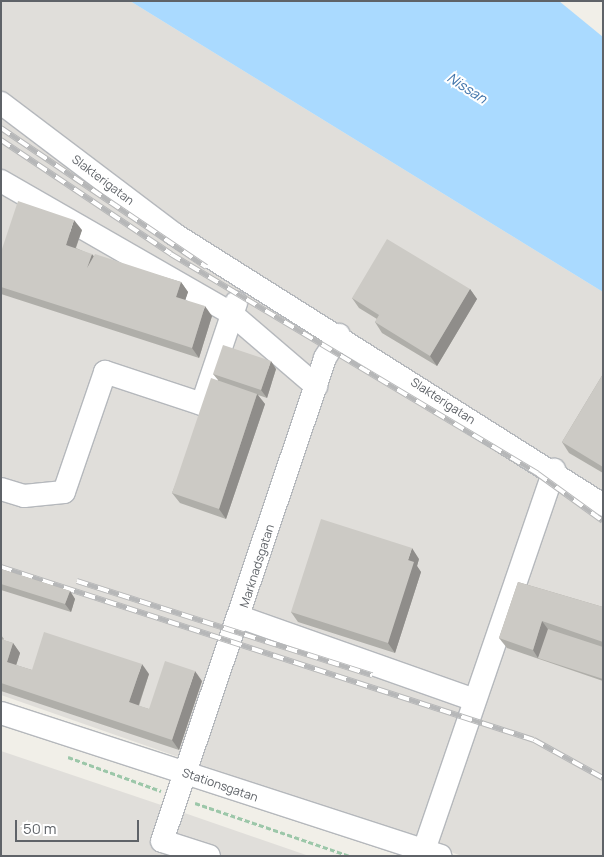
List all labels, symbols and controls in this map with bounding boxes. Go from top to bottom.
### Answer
water label: Nissan [444,69,490,107]
street label: Slakterigatan [69,152,137,208]
street label: Slakterigatan [408,375,478,427]
street label: Marknadsgatan [237,523,277,609]
street label: Stationsgatan [180,765,260,805]
scale bar [18,810,141,842]
text: 50 m [23,818,57,839]

